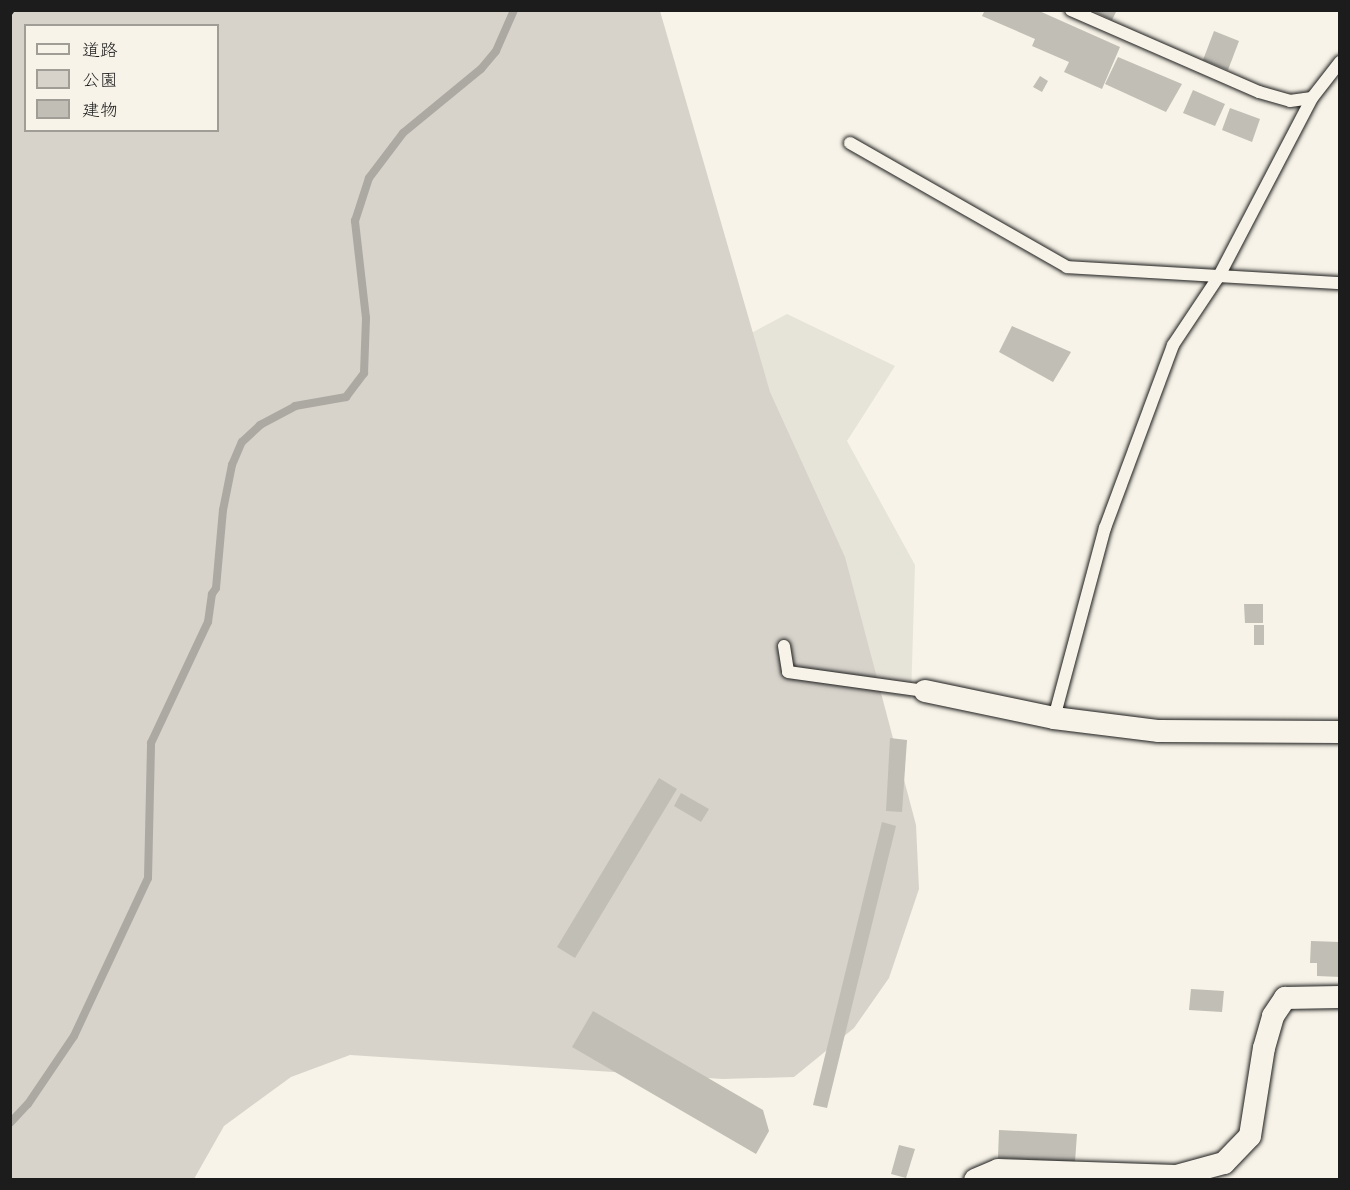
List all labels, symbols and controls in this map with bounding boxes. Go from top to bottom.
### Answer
legend [24,24,219,132]
text: 道路 [82,42,118,63]
text: 公園 [82,72,118,93]
text: 建物 [82,102,118,123]

